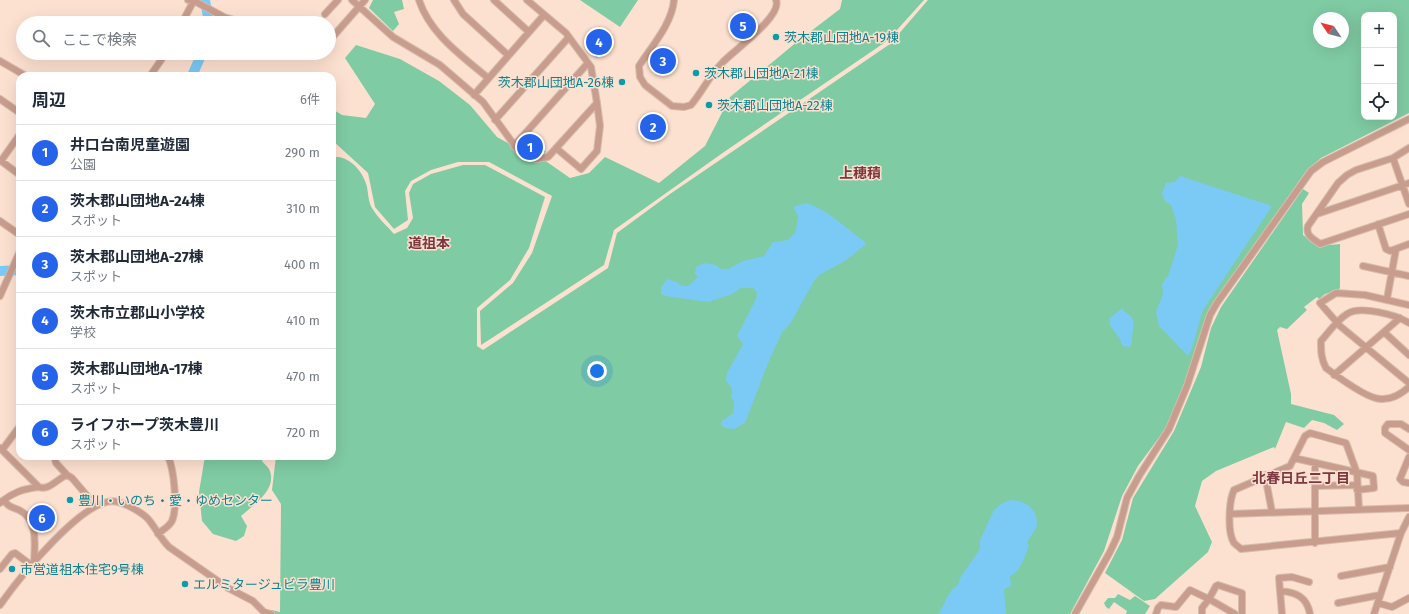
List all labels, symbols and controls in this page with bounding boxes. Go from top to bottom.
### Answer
pin: 5 [730,11,756,41]
north arrow [1313,12,1349,48]
map controls [1361,12,1397,120]
button: + [1361,12,1397,48]
search box [16,16,336,60]
icon: search [30,27,52,49]
pin: 4 [586,27,612,57]
place label: 茨木郡山団地A-19棟 [784,30,899,45]
text: ここで検索 [62,31,137,49]
marker: 茨木郡山団地A-19棟 [771,32,781,42]
pin: 3 [650,46,676,76]
button: − [1361,48,1397,84]
place label: 茨木郡山団地A-21棟 [704,66,819,81]
marker: 茨木郡山団地A-21棟 [691,68,701,78]
place label: 茨木郡山団地A-26棟 [498,75,614,90]
marker: 茨木郡山団地A-26棟 [617,77,627,87]
button: locate [1361,84,1397,120]
text: 周辺 [32,90,66,111]
text: 6件 [300,92,320,107]
place label: 茨木郡山団地A-22棟 [717,98,833,113]
marker: 茨木郡山団地A-22棟 [704,100,714,110]
pin: 2 [640,112,666,142]
pin: 1 [517,132,543,162]
text: 井口台南児童遊園 [70,136,190,154]
text: 1 [42,145,48,160]
text: 290 m [285,145,320,160]
text: 公園 [70,157,96,172]
district label: 上穂積 [839,165,881,182]
text: 茨木郡山団地A-24棟 [70,192,205,210]
text: 2 [42,201,48,216]
text: 310 m [286,201,320,216]
text: スポット [70,213,122,228]
district label: 道祖本 [408,235,450,252]
text: 茨木郡山団地A-27棟 [70,248,204,266]
text: 3 [42,257,48,272]
text: 400 m [284,257,320,272]
text: スポット [70,269,122,284]
text: 茨木市立郡山小学校 [70,304,205,322]
text: 4 [41,313,49,328]
text: 410 m [286,313,320,328]
text: 学校 [70,325,96,340]
text: 茨木郡山団地A-17棟 [70,360,203,378]
your location [587,361,607,381]
text: 5 [42,369,48,384]
text: 470 m [286,369,320,384]
text: スポット [70,381,122,396]
text: ライフホープ茨木豊川 [70,416,219,434]
text: 6 [41,425,49,440]
text: 720 m [286,425,320,440]
text: スポット [70,437,122,452]
district label: 北春日丘二丁目 [1252,470,1350,487]
place label: 豊川・いのち・愛・ゆめセンター [78,493,273,508]
marker: 豊川・いのち・愛・ゆめセンター [65,495,75,505]
pin: 6 [29,503,55,533]
place label: 市営道祖本住宅9号棟 [20,562,144,577]
marker: 市営道祖本住宅9号棟 [7,564,17,574]
place label: エルミタージュビラ豊川 [193,577,335,592]
marker: エルミタージュビラ豊川 [180,579,190,589]

